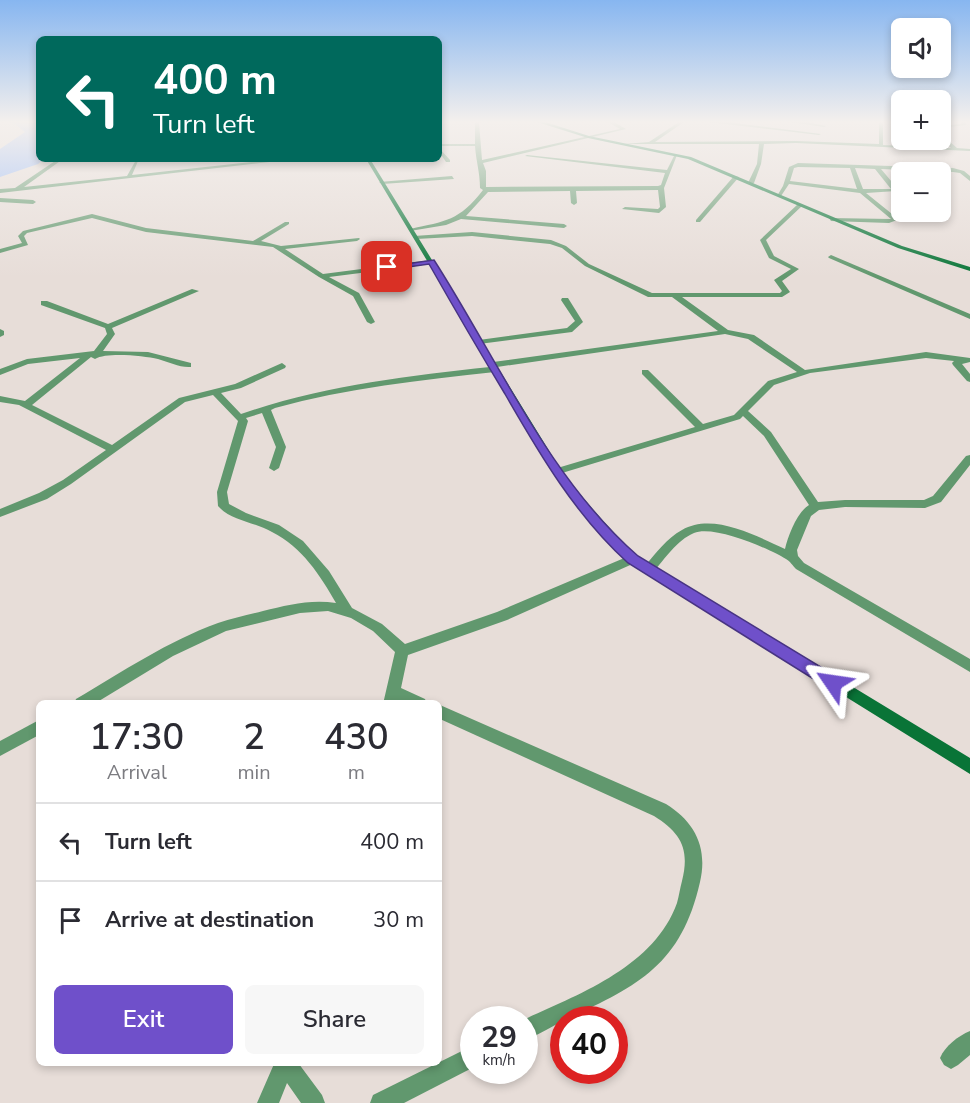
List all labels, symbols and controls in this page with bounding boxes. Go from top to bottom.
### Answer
map controls [891,18,951,222]
button: sound [891,18,951,78]
text: 400 m [153,52,277,109]
icon: left [54,60,132,138]
button: + [891,90,951,150]
text: Turn left [153,106,254,143]
button: − [891,162,951,222]
pin [361,241,412,292]
icon: arrive [370,250,403,283]
position arrow [801,651,865,715]
text: 17:30 [89,713,184,762]
text: 2 [243,713,265,762]
text: 430 [324,713,389,762]
text: Arrival [107,759,167,786]
text: min [238,759,271,786]
text: m [348,759,365,786]
icon: left [54,826,87,859]
text: Turn left [105,827,192,857]
text: 400 m [360,827,424,857]
icon: arrive [54,904,87,937]
text: Arrive at destination [105,905,314,935]
text: 30 m [373,905,424,935]
button: Exit [54,985,233,1054]
button: Share [245,985,424,1054]
speed limit sign: 40 [550,1006,628,1084]
text: 29 [481,1017,517,1058]
text: km/h [482,1050,516,1070]

